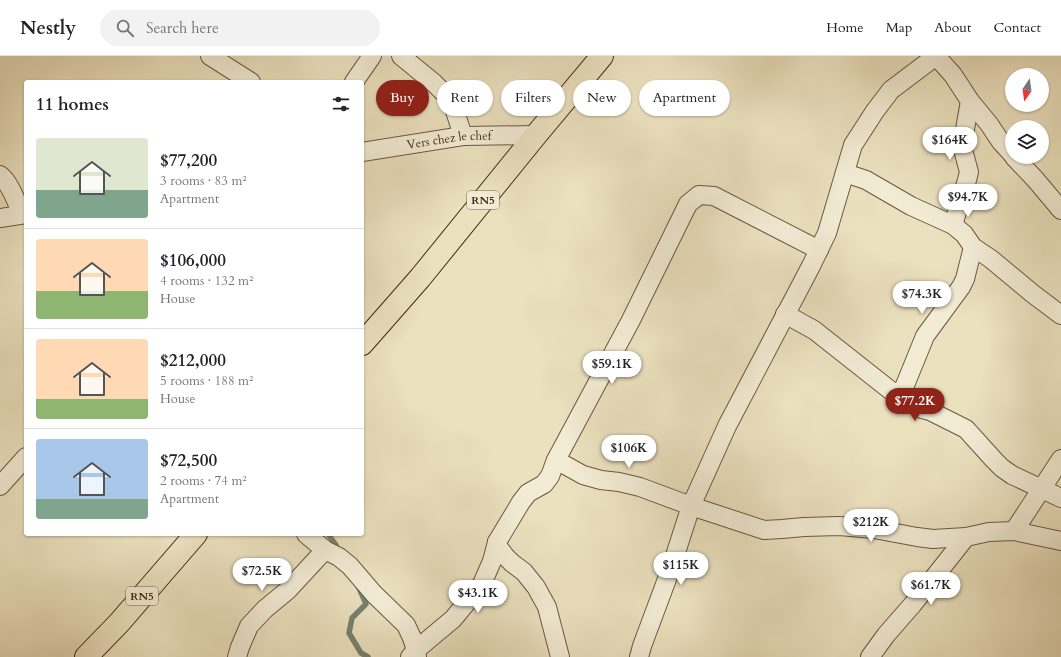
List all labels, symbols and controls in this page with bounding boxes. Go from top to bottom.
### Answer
search box [100,10,380,46]
text: Nestly [20,15,76,41]
icon: search [114,17,136,39]
text: Search here [146,18,219,38]
text: Home [826,18,864,37]
text: Map [886,18,912,37]
text: About [934,18,971,37]
text: Contact [993,18,1041,37]
north arrow [1005,68,1049,112]
map controls [1005,68,1049,164]
chip: Buy [376,80,429,116]
chip: Rent [437,80,493,116]
chip: Filters [501,80,565,116]
chip: New [573,80,631,116]
chip: Apartment [639,80,730,116]
text: 11 homes [36,93,109,116]
icon: filters [330,93,352,115]
button: layers [1005,120,1049,164]
pin: $164K [922,127,978,161]
street label: Vers chez le chef [406,128,494,153]
text: $164K [931,131,969,149]
text: $77,200 [160,149,217,172]
icon: home [68,154,116,202]
text: 3 rooms · 83 m² [160,172,247,190]
pin: $94.7K [935,184,1001,218]
text: $94.7K [948,188,988,206]
text: Apartment [160,190,219,208]
road number: RN5 [467,191,499,209]
text: $106,000 [160,249,226,272]
icon: home [68,255,116,303]
text: 4 rooms · 132 m² [160,272,253,290]
pin: $74.3K [889,281,955,315]
text: $74.3K [902,285,942,303]
text: House [160,290,195,308]
text: $212,000 [160,349,226,372]
pin: $59.1K [579,351,645,385]
icon: home [68,355,116,403]
text: $59.1K [592,355,632,373]
text: 5 rooms · 188 m² [160,372,253,390]
pin: $77.2K [882,388,948,422]
text: House [160,390,195,408]
text: $77.2K [895,392,935,410]
pin: $106K [601,435,657,469]
text: $106K [610,439,648,457]
text: $72,500 [160,449,217,472]
icon: home [68,455,116,503]
text: 2 rooms · 74 m² [160,472,247,490]
text: Apartment [160,490,219,508]
pin: $212K [843,509,899,543]
text: $212K [852,513,890,531]
pin: $115K [653,552,709,586]
text: $115K [662,556,700,574]
pin: $72.5K [229,558,295,592]
text: $72.5K [242,562,282,580]
pin: $61.7K [898,572,964,606]
text: $61.7K [911,576,951,594]
pin: $43.1K [445,580,511,614]
text: $43.1K [458,584,498,602]
road number: RN5 [126,587,158,605]

